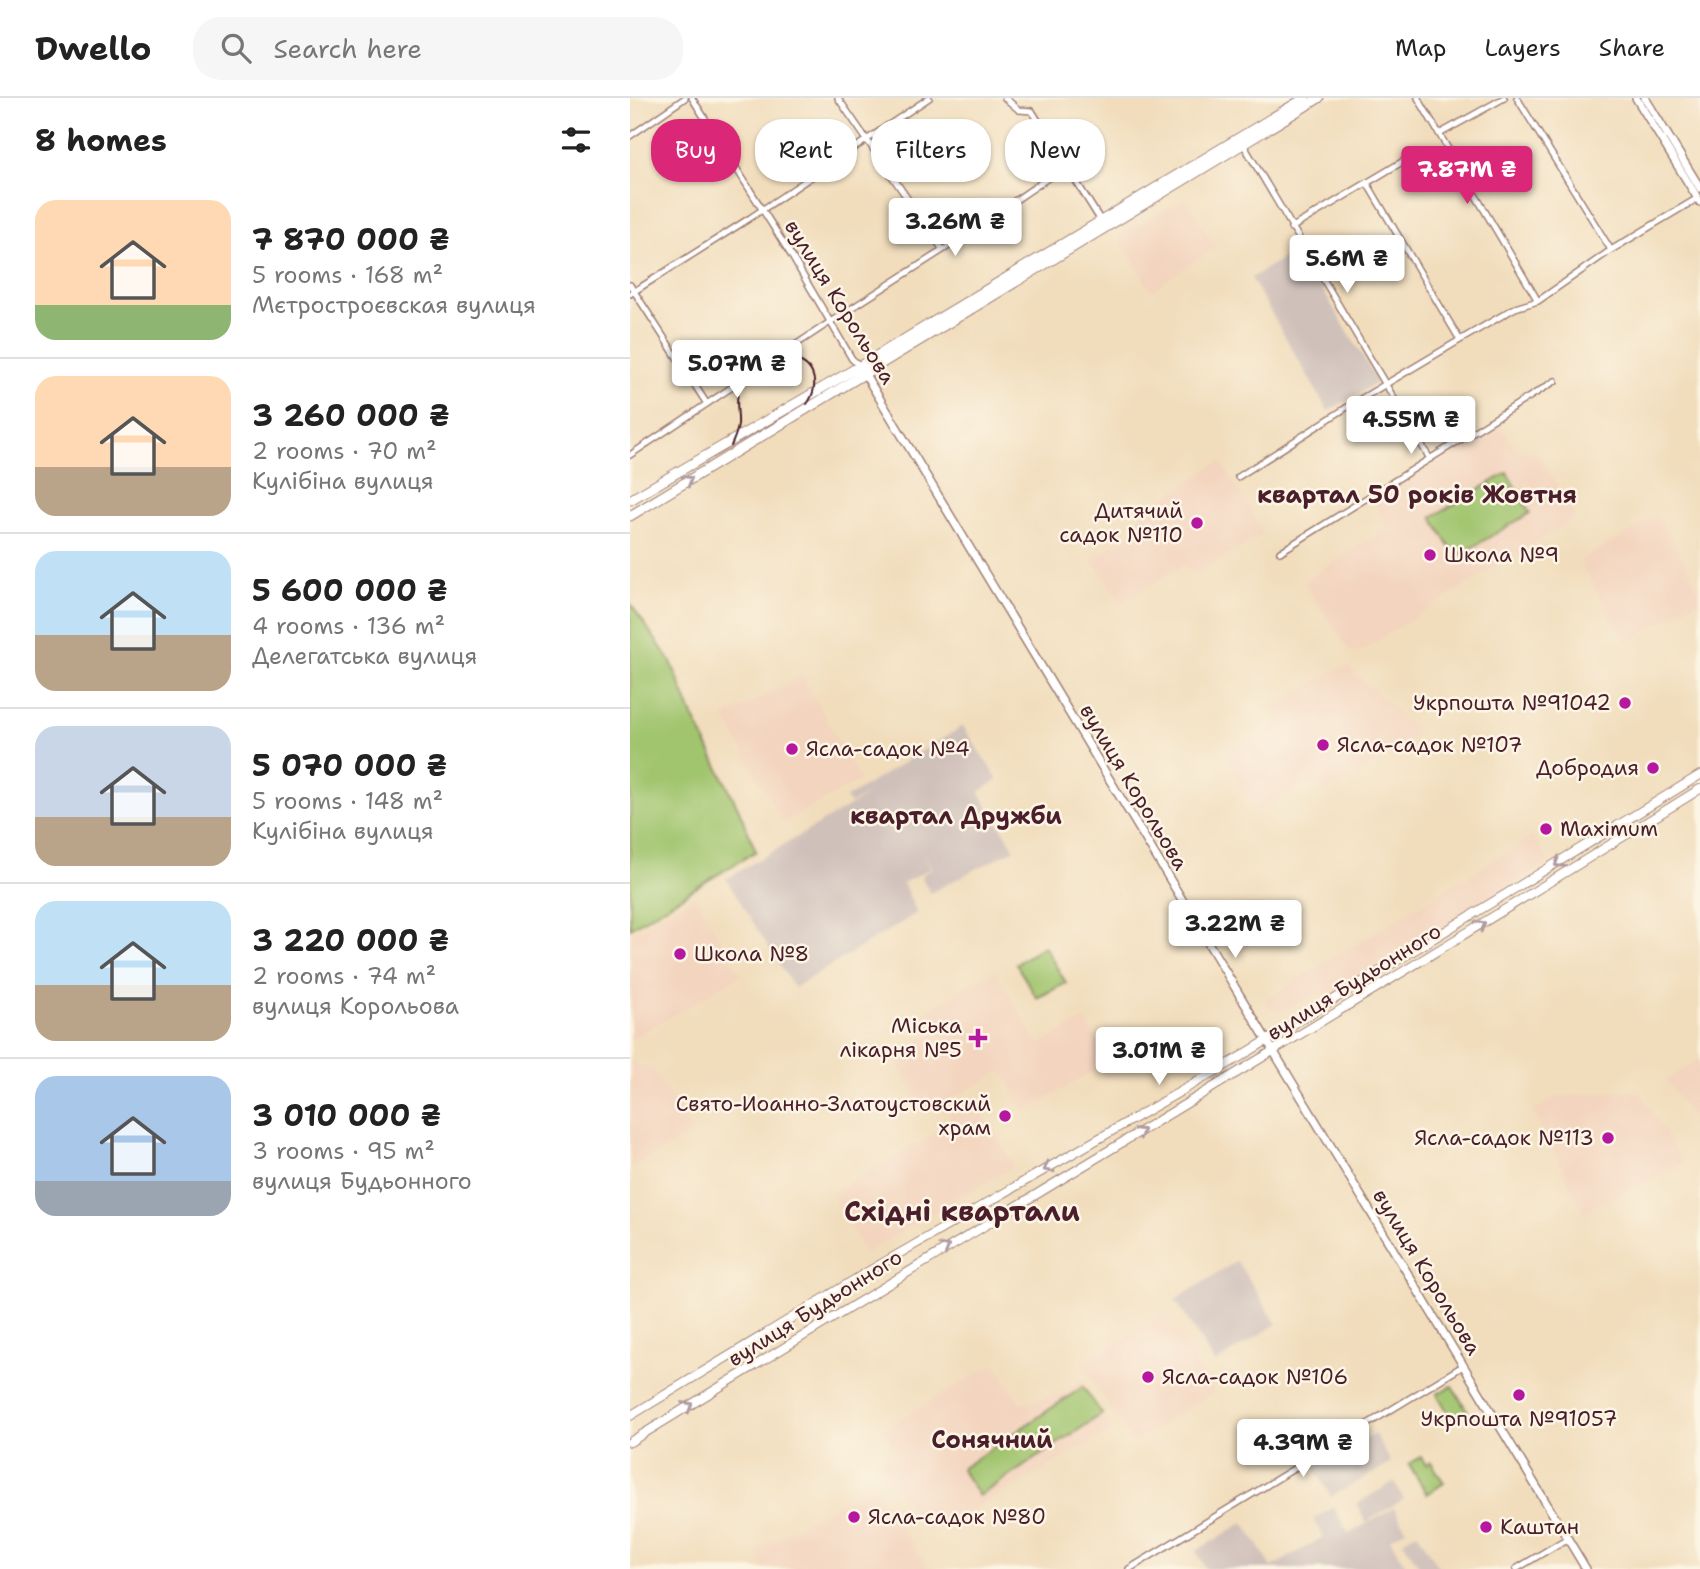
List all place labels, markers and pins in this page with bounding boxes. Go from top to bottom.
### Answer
pin: 7.87M ₴ [1402,146,1532,206]
pin: 3.26M ₴ [890,198,1020,258]
pin: 5.6M ₴ [1290,236,1404,295]
pin: 5.07M ₴ [672,341,802,400]
pin: 4.55M ₴ [1346,396,1476,456]
place label: Дитячий садок №110 [1059,497,1183,549]
marker: Дитячий садок №110 [1189,515,1205,531]
place label: Школа №9 [1444,541,1559,569]
marker: Школа №9 [1422,547,1438,563]
place label: Укрпошта №91042 [1413,689,1611,717]
marker: Укрпошта №91042 [1617,695,1633,711]
place label: Ясла-садок №107 [1337,731,1523,759]
place label: Ясла-садок №4 [806,735,970,763]
marker: Ясла-садок №107 [1315,737,1331,753]
marker: Ясла-садок №4 [784,741,800,757]
place label: Добродия [1536,754,1639,782]
marker: Добродия [1645,760,1661,776]
place label: Maximum [1560,815,1658,843]
marker: Maximum [1538,821,1554,837]
pin: 3.22M ₴ [1170,900,1300,960]
place label: Школа №8 [694,940,809,968]
marker: Школа №8 [672,946,688,962]
place label: Міська лікарня №5 [840,1012,962,1064]
marker: Міська лікарня №5 [968,1028,988,1048]
pin: 3.01M ₴ [1094,1028,1224,1087]
place label: Свято-Иоанно-Златоустовский храм [676,1090,991,1142]
marker: Свято-Иоанно-Златоустовский храм [997,1108,1013,1124]
place label: Ясла-садок №113 [1414,1124,1594,1152]
marker: Ясла-садок №113 [1600,1130,1616,1146]
place label: Ясла-садок №106 [1162,1363,1348,1391]
marker: Ясла-садок №106 [1140,1369,1156,1385]
marker: Укрпошта №91057 [1511,1387,1527,1403]
place label: Укрпошта №91057 [1421,1405,1617,1433]
pin: 4.39M ₴ [1238,1420,1368,1479]
place label: Ясла-садок №80 [868,1503,1046,1531]
marker: Ясла-садок №80 [846,1509,862,1525]
place label: Каштан [1500,1513,1579,1541]
marker: Каштан [1478,1519,1494,1535]

